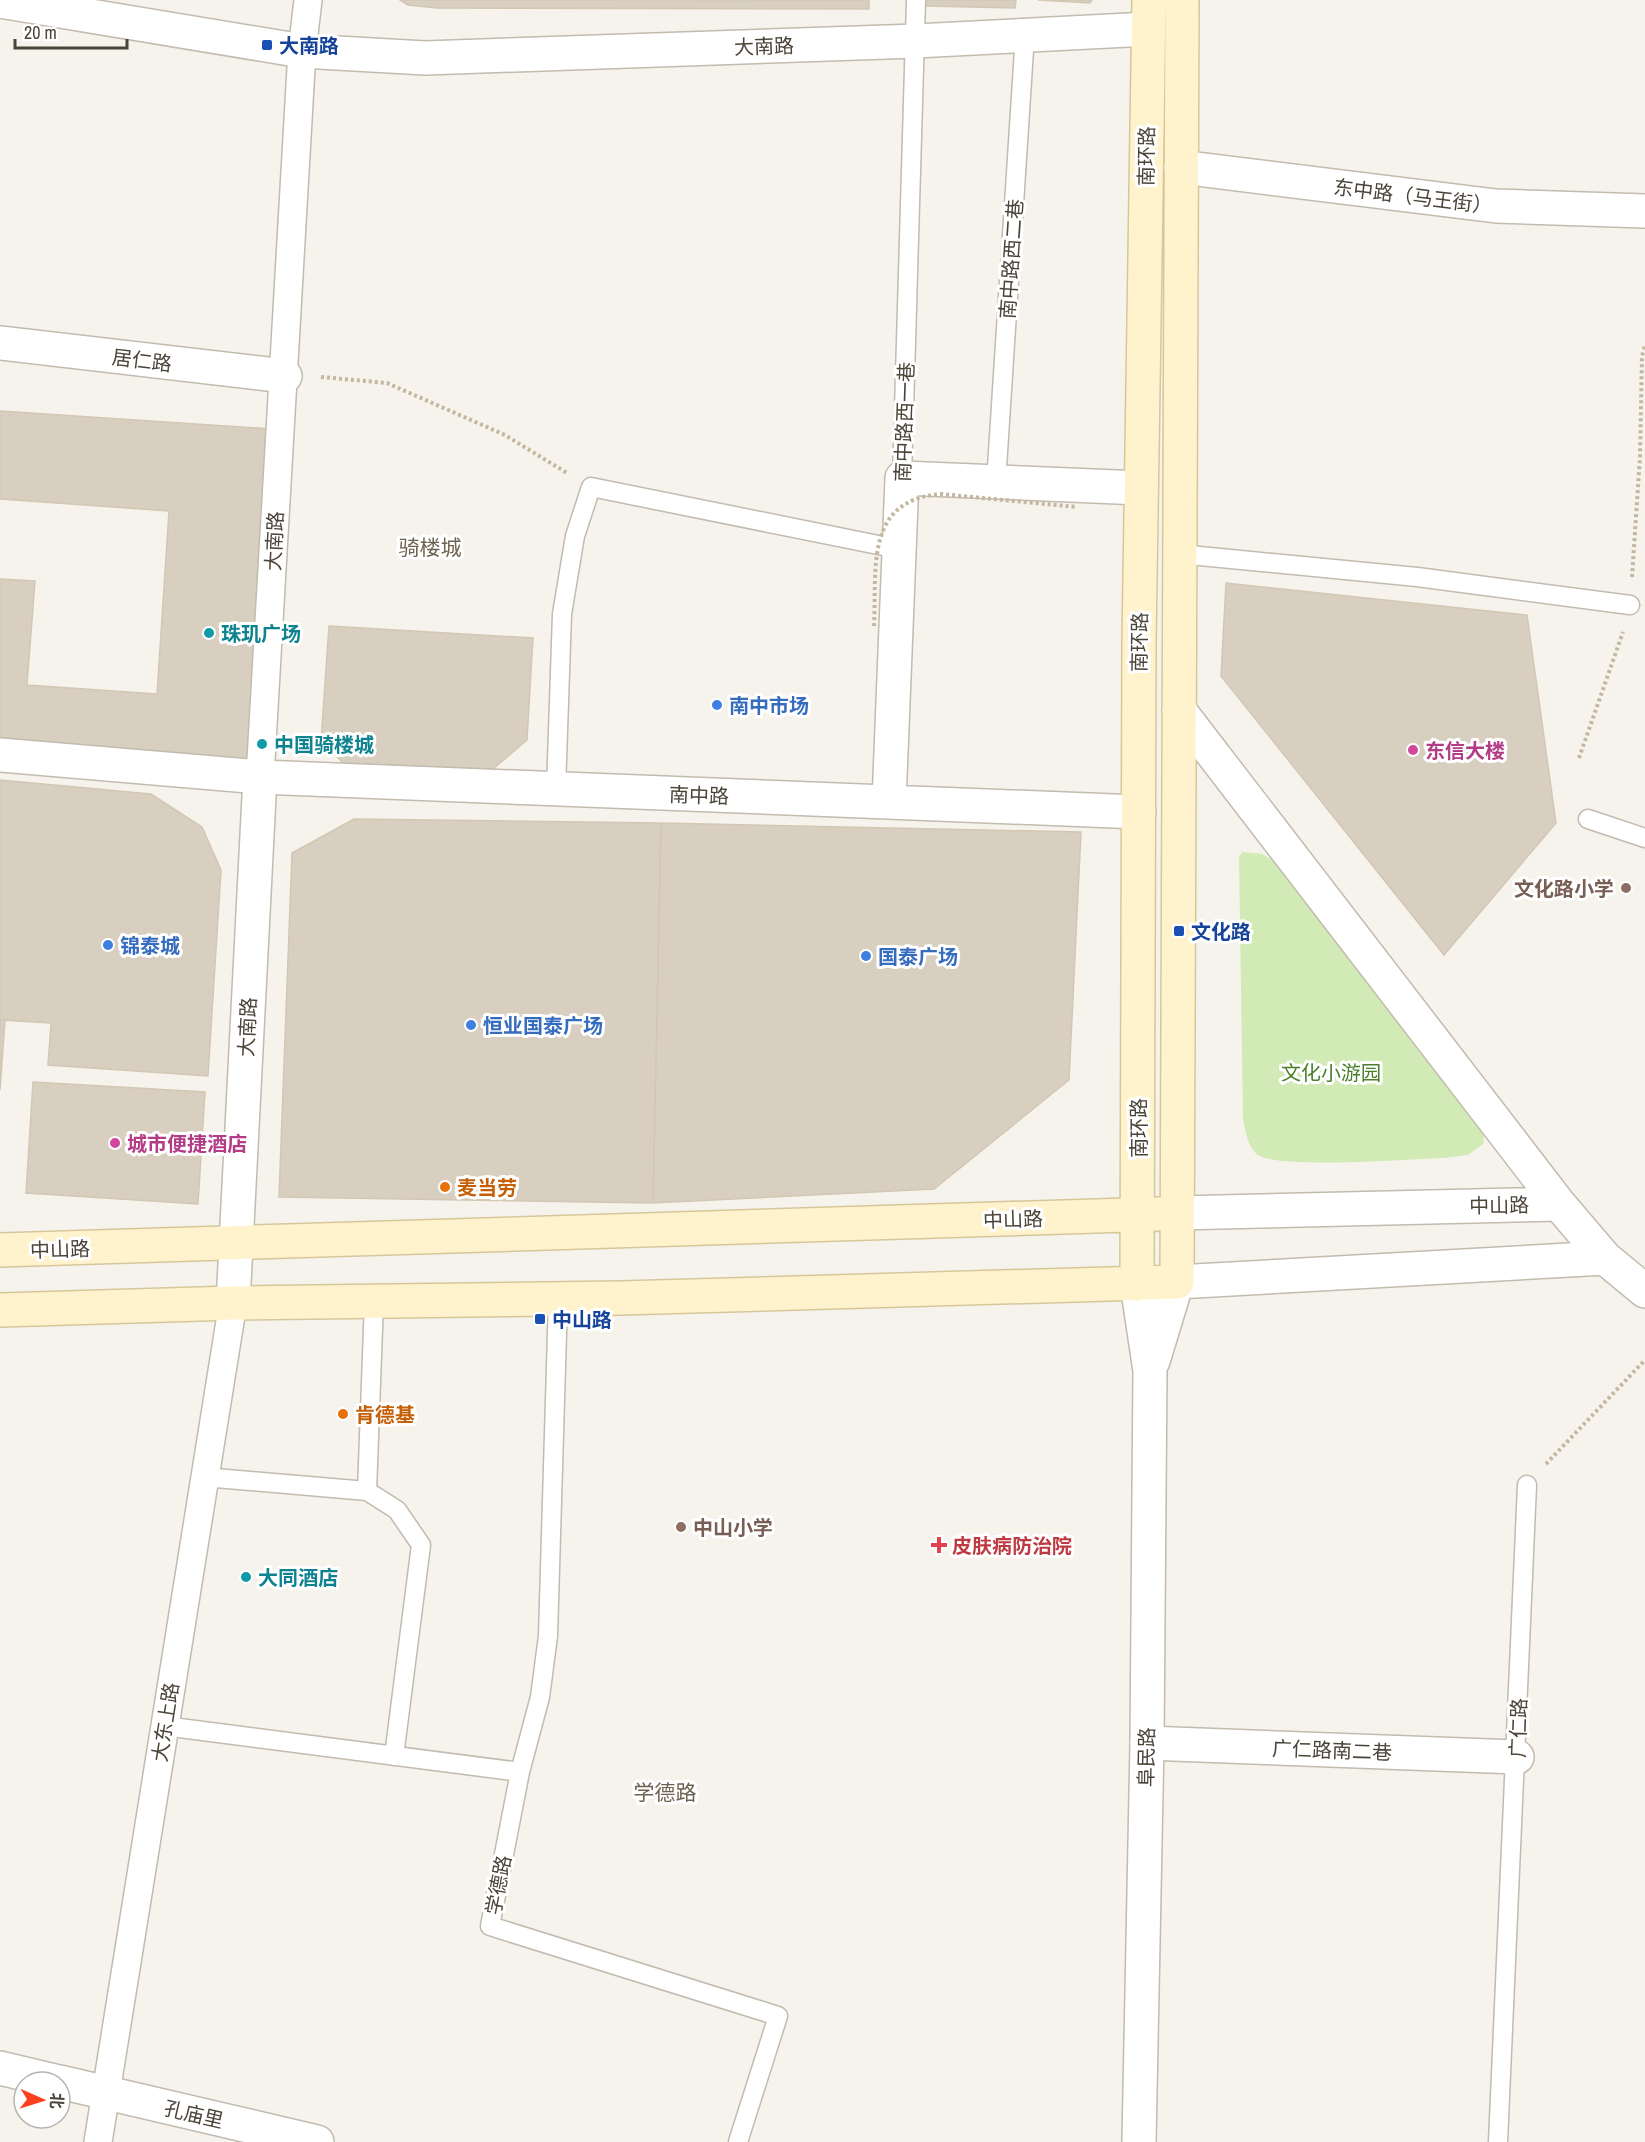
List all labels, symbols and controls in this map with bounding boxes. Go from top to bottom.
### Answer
scale bar [15,12,128,50]
text: 20 m [24,20,57,45]
street label: 大南路 [734,31,794,61]
place label: 大南路 [279,32,339,59]
marker: 大南路 [260,38,274,52]
street label: 南环路 [1132,126,1160,186]
street label: 东中路（马王街） [1332,173,1494,219]
street label: 南中路西二巷 [993,198,1029,320]
street label: 居仁路 [111,343,173,377]
street label: 南中路西一巷 [888,362,920,482]
street label: 大南路 [259,510,289,572]
district label: 骑楼城 [399,533,462,562]
street label: 南环路 [1125,612,1153,672]
place label: 珠玑广场 [221,620,301,647]
marker: 珠玑广场 [202,626,216,640]
place label: 南中市场 [729,692,809,719]
marker: 南中市场 [710,698,724,712]
place label: 中国骑楼城 [274,731,374,758]
marker: 中国骑楼城 [255,737,269,751]
place label: 东信大楼 [1425,737,1505,764]
marker: 东信大楼 [1406,743,1420,757]
street label: 南中路 [669,780,729,810]
place label: 文化路小学 [1514,875,1614,902]
marker: 文化路小学 [1619,881,1633,895]
place label: 文化路 [1191,918,1251,945]
marker: 文化路 [1172,924,1186,938]
place label: 锦泰城 [120,932,180,959]
marker: 锦泰城 [101,938,115,952]
place label: 国泰广场 [878,943,958,970]
marker: 国泰广场 [859,949,873,963]
street label: 大南路 [232,996,262,1058]
place label: 恒业国泰广场 [483,1012,603,1039]
marker: 恒业国泰广场 [464,1018,478,1032]
park label: 文化小游园 [1281,1059,1381,1086]
street label: 南环路 [1125,1098,1152,1158]
place label: 城市便捷酒店 [127,1130,247,1157]
marker: 城市便捷酒店 [108,1136,122,1150]
place label: 麦当劳 [457,1174,517,1201]
marker: 麦当劳 [438,1180,452,1194]
street label: 中山路 [1469,1191,1529,1219]
street label: 中山路 [983,1204,1043,1234]
street label: 中山路 [30,1234,90,1264]
place label: 中山路 [552,1306,612,1333]
marker: 中山路 [533,1312,547,1326]
place label: 肯德基 [355,1401,415,1428]
marker: 肯德基 [336,1407,350,1421]
place label: 中山小学 [693,1514,773,1541]
marker: 中山小学 [674,1520,688,1534]
place label: 皮肤病防治院 [952,1532,1072,1559]
marker: 皮肤病防治院 [930,1536,948,1554]
place label: 大同酒店 [258,1564,338,1591]
marker: 大同酒店 [239,1570,253,1584]
street label: 大东上路 [145,1680,185,1764]
street label: 广仁路 [1503,1698,1533,1758]
street label: 阜民路 [1132,1727,1160,1787]
street label: 广仁路南二巷 [1272,1734,1392,1766]
district label: 学德路 [634,1778,697,1807]
street label: 学德路 [479,1853,517,1917]
north arrow [12,2070,72,2130]
text: 北 [46,2092,68,2109]
street label: 孔庙里 [162,2094,226,2134]

